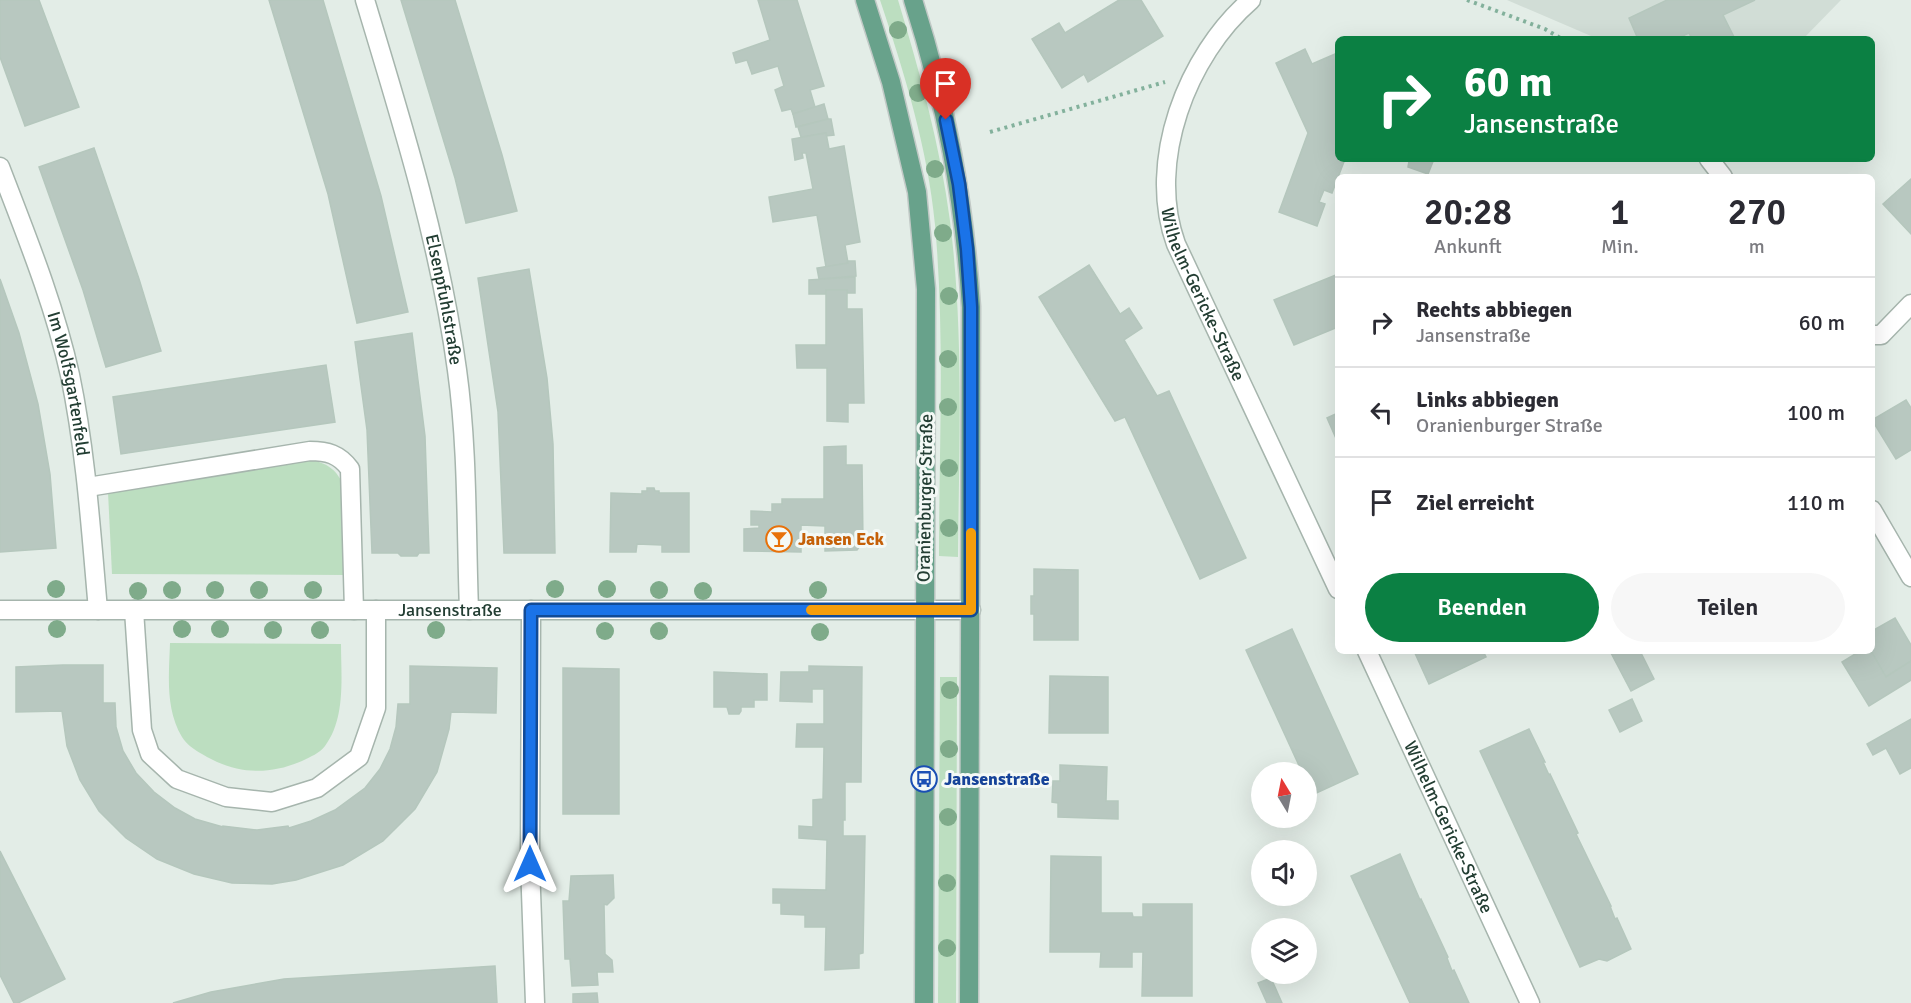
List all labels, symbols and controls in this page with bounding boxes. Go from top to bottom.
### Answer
text: 60 m [1464,57,1553,108]
pin [920,58,971,120]
icon: right [1365,60,1443,138]
icon: arrive [929,67,962,100]
text: Jansenstraße [1464,108,1619,141]
text: 20:28 [1424,190,1512,235]
text: 1 [1610,190,1630,235]
text: 270 [1728,190,1786,235]
street label: Wilhelm-Gericke-Straße [1156,206,1250,385]
street label: Elsenpfuhlstraße [421,232,467,366]
text: Ankunft [1434,234,1502,259]
text: Min. [1601,234,1639,259]
text: m [1749,234,1765,259]
text: Rechts abbiegen [1416,296,1572,323]
icon: right [1365,306,1398,339]
street label: Im Wolfsgartenfeld [43,309,94,457]
text: 60 m [1799,309,1845,336]
text: Jansenstraße [1416,323,1531,348]
text: Links abbiegen [1416,386,1559,413]
icon: left [1365,396,1398,429]
text: 100 m [1787,399,1845,426]
text: Oranienburger Straße [1416,413,1603,438]
street label: Oranienburger Straße [913,414,937,582]
icon: arrive [1365,486,1398,519]
text: Ziel erreicht [1416,489,1534,516]
text: 110 m [1787,489,1845,516]
bar icon: Jansen Eck [764,524,794,554]
place label: Jansen Eck [798,528,885,550]
button: Beenden [1365,573,1599,642]
button: Teilen [1611,573,1845,642]
street label: Jansenstraße [398,599,502,621]
street label: Wilhelm-Gericke-Straße [1399,737,1498,917]
north arrow [1251,762,1317,828]
map controls [1251,762,1317,984]
bus stop icon: Jansenstraße [909,764,939,794]
place label: Jansenstraße [944,768,1050,790]
position arrow [498,832,562,896]
button: sound [1251,840,1317,906]
button: layers [1251,918,1317,984]

